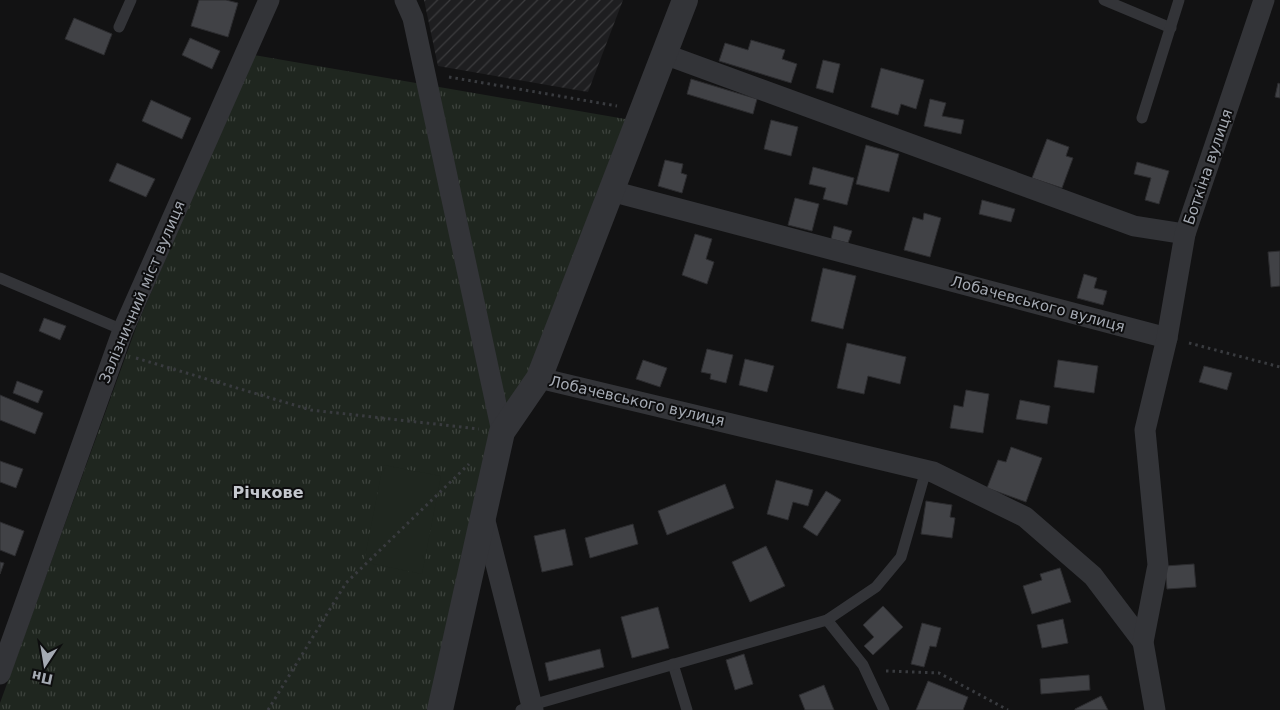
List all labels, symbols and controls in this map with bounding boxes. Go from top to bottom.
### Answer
street label: Боткіна вулиця [1180,107,1236,227]
street label: Залізничний міст вулиця [95,198,189,386]
street label: Лобачевського вулиця [949,272,1127,336]
street label: Лобачевського вулиця [548,372,726,430]
district label: Річкове [232,483,304,502]
north arrow [20,640,70,690]
text: Пн [30,668,54,688]

